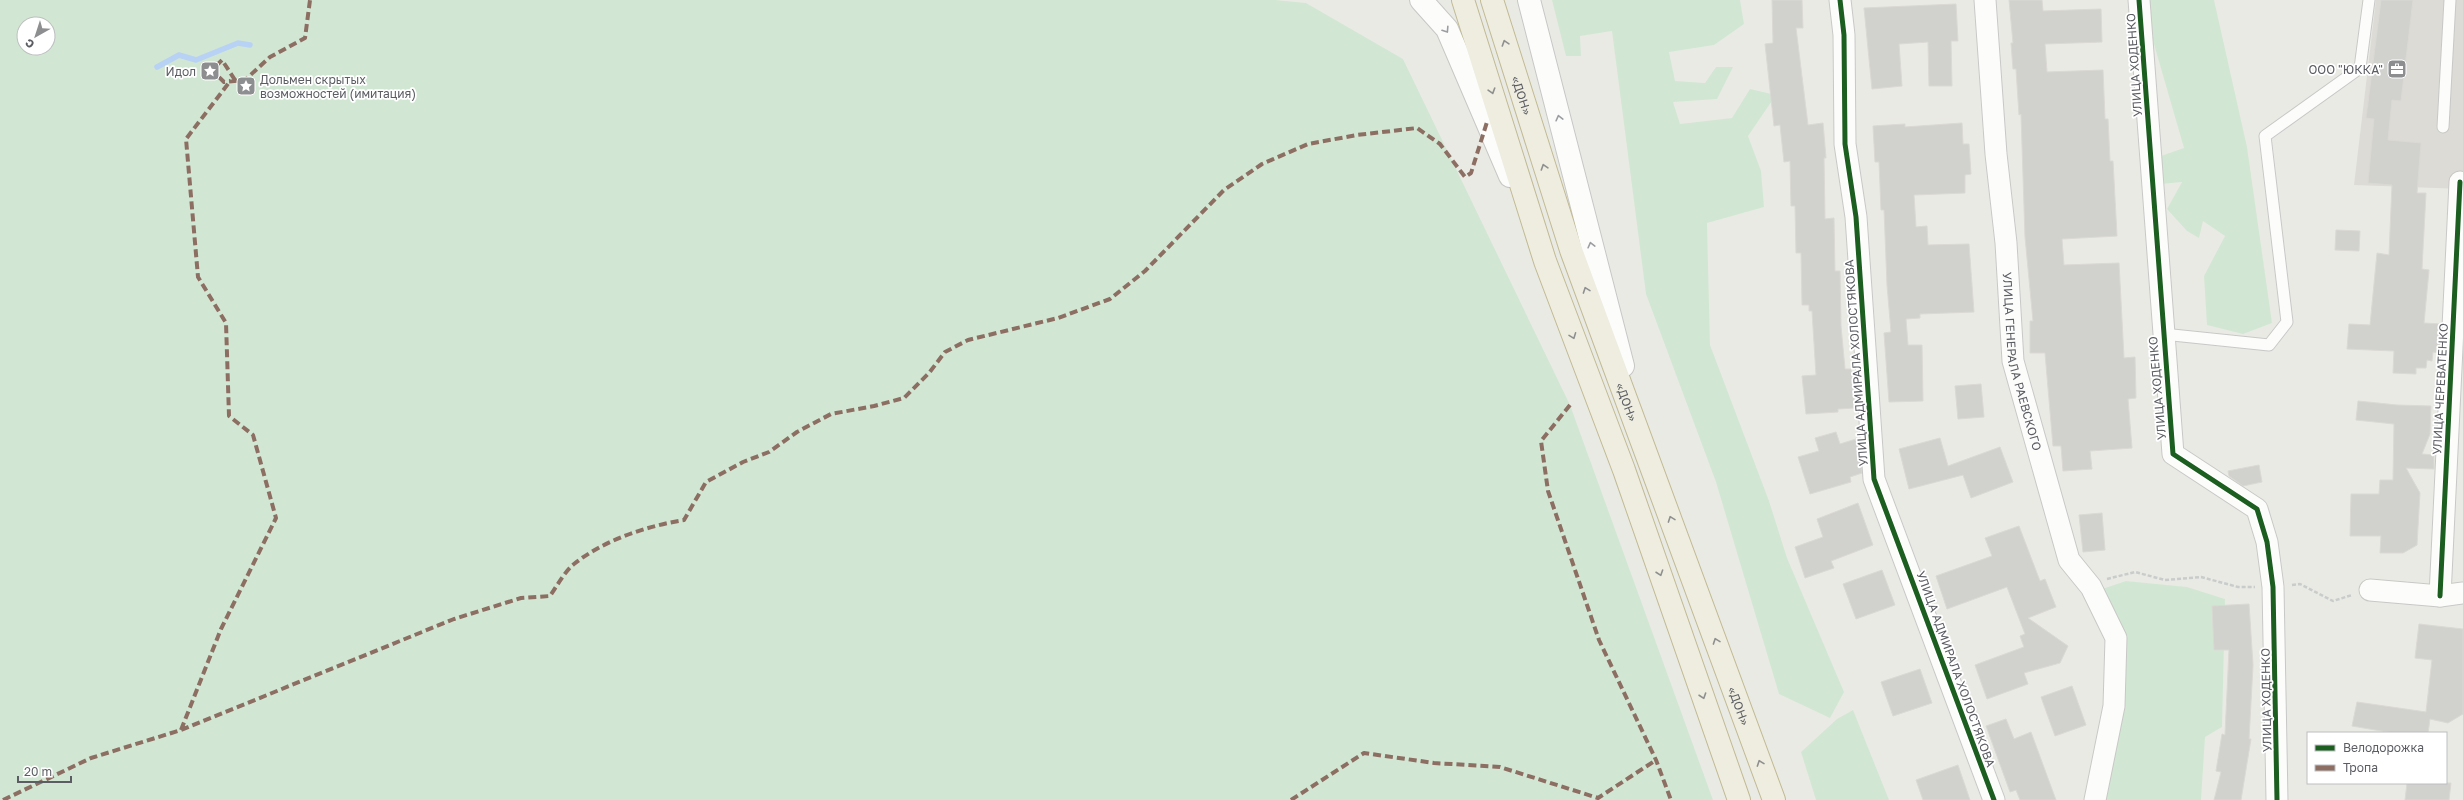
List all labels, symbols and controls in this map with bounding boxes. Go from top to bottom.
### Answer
street label: УЛИЦА ХОДЕНКО [2123,12,2145,117]
north arrow [16,16,56,56]
one-way arrow [1441,25,1448,32]
text: С [22,37,37,52]
one-way arrow [1501,40,1510,47]
office icon: ООО "ЮККА" [2386,58,2408,80]
place icon: Идол [199,60,221,82]
place label: ООО "ЮККА" [2308,62,2383,77]
place label: Идол [166,64,196,79]
place label: Дольмен скрытых возможностей (имитация) [260,72,416,101]
street label: «ДОН» [1509,74,1535,117]
place icon: Дольмен скрытых возможностей (имитация) [235,75,257,97]
one-way arrow [1487,87,1495,94]
one-way arrow [1555,115,1564,122]
one-way arrow [1541,164,1549,171]
one-way arrow [1587,241,1595,248]
street label: УЛИЦА АДМИРАЛА ХОЛОСТЯКОВА [1841,259,1871,467]
street label: УЛИЦА ГЕНЕРАЛА РАЕВСКОГО [2000,272,2045,452]
one-way arrow [1582,287,1591,294]
street label: УЛИЦА ЧЕРЕВАТЕНКО [2429,323,2451,455]
one-way arrow [1569,333,1577,340]
street label: УЛИЦА ХОДЕНКО [2145,335,2169,440]
street label: «ДОН» [1613,381,1641,423]
one-way arrow [1667,516,1675,523]
one-way arrow [1655,569,1663,576]
street label: УЛИЦА АДМИРАЛА ХОЛОСТЯКОВА [1913,569,1999,769]
one-way arrow [1712,638,1720,645]
street label: УЛИЦА ХОДЕНКО [2258,648,2274,752]
street label: «ДОН» [1725,684,1753,727]
one-way arrow [1698,692,1706,699]
legend [2307,732,2447,784]
text: Велодорожка [2343,740,2424,755]
scale bar [18,758,71,784]
one-way arrow [1757,760,1765,767]
text: Тропа [2343,760,2378,775]
text: 20 m [24,764,52,779]

